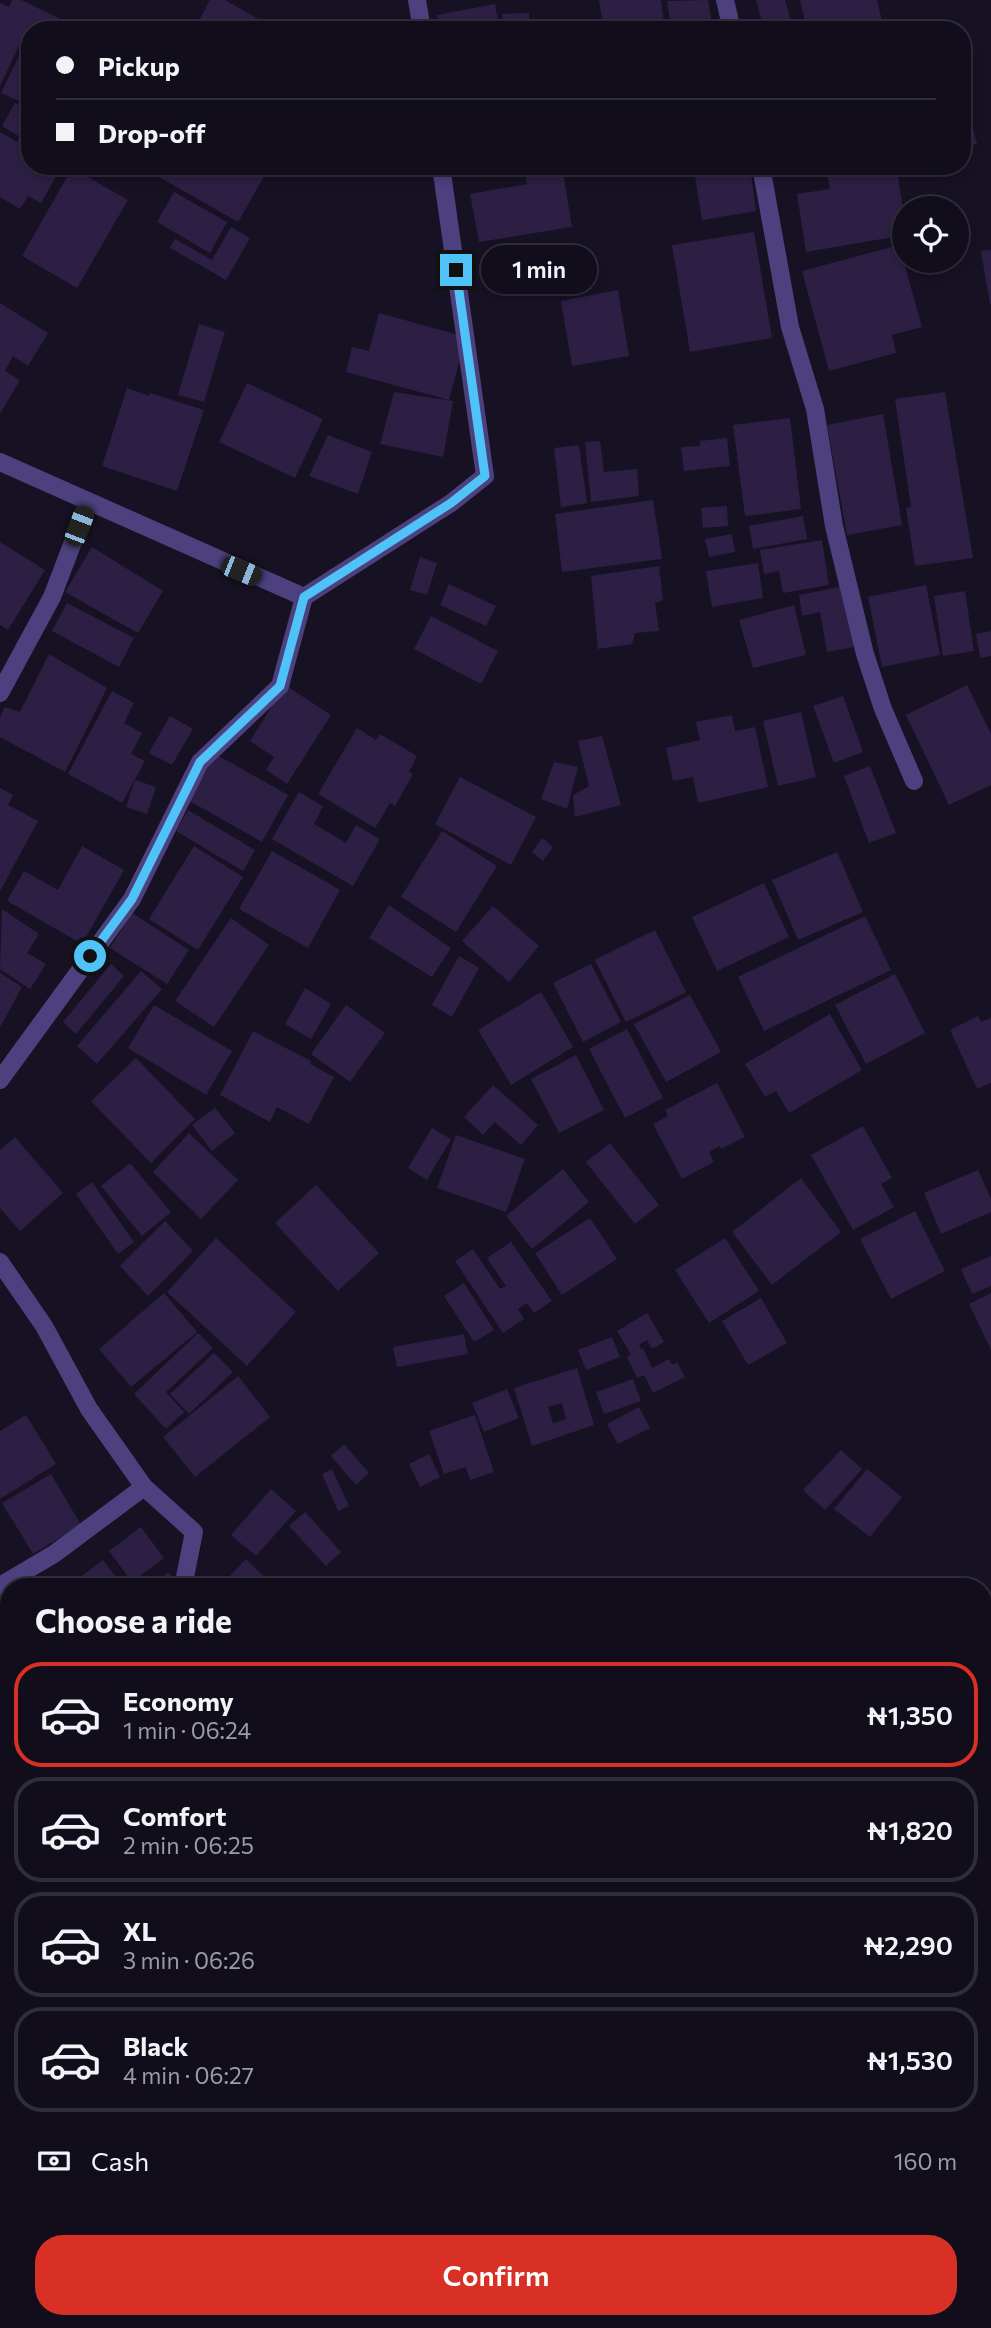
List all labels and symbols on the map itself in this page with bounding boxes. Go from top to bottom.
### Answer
callout: 1 min [480,246,596,294]
route end [440,254,472,286]
car [62,503,97,549]
car [218,553,265,589]
route start [74,940,106,972]

